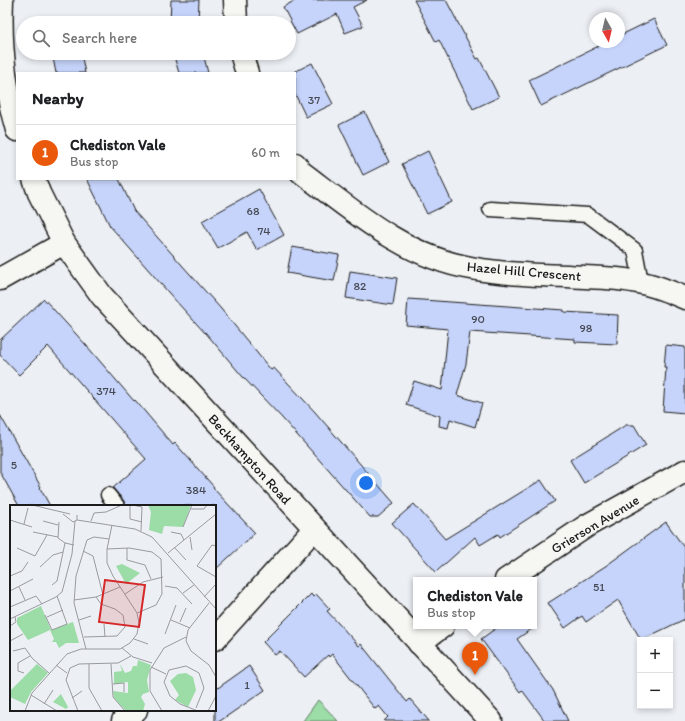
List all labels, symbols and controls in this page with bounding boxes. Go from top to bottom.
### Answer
north arrow [589,12,625,48]
search box [16,16,296,60]
icon: search [30,27,52,49]
text: Search here [62,29,137,47]
text: Nearby [32,88,84,108]
house number: 37 [308,93,320,107]
text: Chediston Vale [70,136,166,154]
text: 1 [42,145,48,160]
text: 60 m [251,145,280,160]
text: Bus stop [70,154,118,169]
house number: 68 [247,204,260,218]
house number: 74 [257,224,271,238]
street label: Hazel Hill Crescent [466,258,582,285]
house number: 82 [354,279,367,293]
house number: 90 [471,312,485,326]
house number: 98 [580,321,593,335]
house number: 374 [96,384,116,398]
street label: Beckhampton Road [205,411,295,508]
house number: 5 [11,458,17,472]
your location [356,473,376,493]
house number: 384 [186,483,206,497]
street label: Grierson Avenue [548,491,643,557]
inset map [10,505,216,711]
popup [413,577,537,629]
house number: 51 [593,580,605,594]
text: Chediston Vale [427,587,523,605]
text: Bus stop [427,605,476,620]
map controls [637,637,673,709]
button: + [637,637,673,673]
pin: 1 [462,642,488,675]
button: − [637,673,673,709]
house number: 1 [244,678,250,692]

